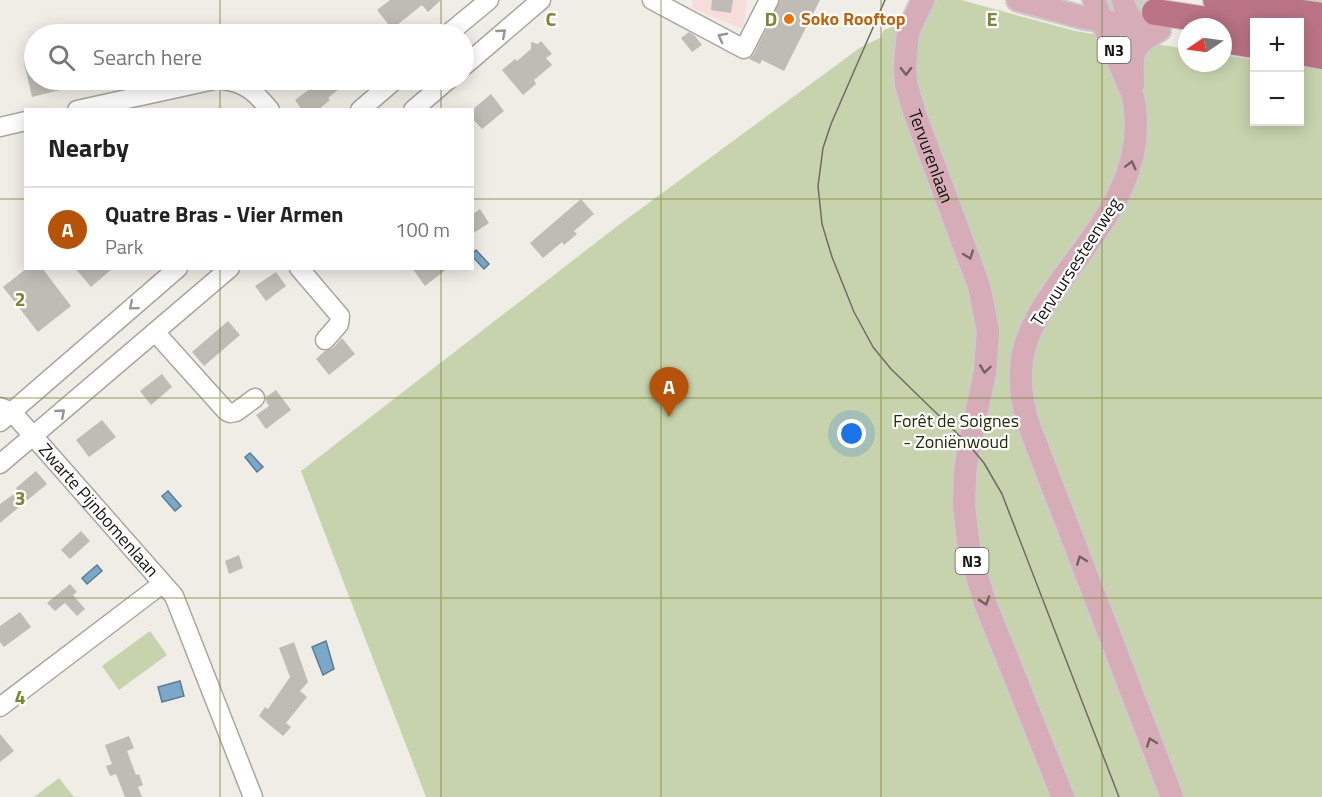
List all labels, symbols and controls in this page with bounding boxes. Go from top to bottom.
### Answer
text: C [546,3,557,34]
text: D [765,3,777,34]
text: E [986,3,998,34]
place label: Soko Rooftop [801,5,906,32]
marker: Soko Rooftop [782,12,796,26]
north arrow [1178,18,1232,72]
map controls [1250,18,1304,126]
button: + [1250,18,1304,72]
search box [24,24,474,90]
one-way arrow [495,29,506,40]
one-way arrow [718,33,728,44]
road number: N3 [1098,37,1130,63]
text: Search here [93,40,202,74]
icon: search [45,41,78,74]
one-way arrow [899,67,912,76]
button: − [1250,72,1304,126]
street label: Tervurenlaan [901,105,961,207]
text: Nearby [48,128,129,167]
one-way arrow [1123,160,1136,170]
street label: Tervuursesteenweg [1024,192,1127,332]
text: Quatre Bras - Vier Armen [105,197,343,231]
text: A [61,214,74,245]
text: 100 m [395,214,450,245]
text: Park [105,231,143,262]
one-way arrow [961,249,974,260]
text: 2 [14,283,26,314]
one-way arrow [129,299,140,310]
one-way arrow [979,364,992,373]
pin: A [650,368,688,417]
park label: Forêt de Soignes - Zoniënwoud [893,407,1019,455]
one-way arrow [54,409,65,420]
your location [837,419,866,448]
street label: Zwarte Pijnbomenlaan [32,437,165,583]
text: 3 [14,482,26,513]
road number: N3 [956,548,988,574]
one-way arrow [1076,556,1088,567]
one-way arrow [977,595,990,606]
text: 4 [14,681,26,712]
one-way arrow [1146,738,1158,749]

